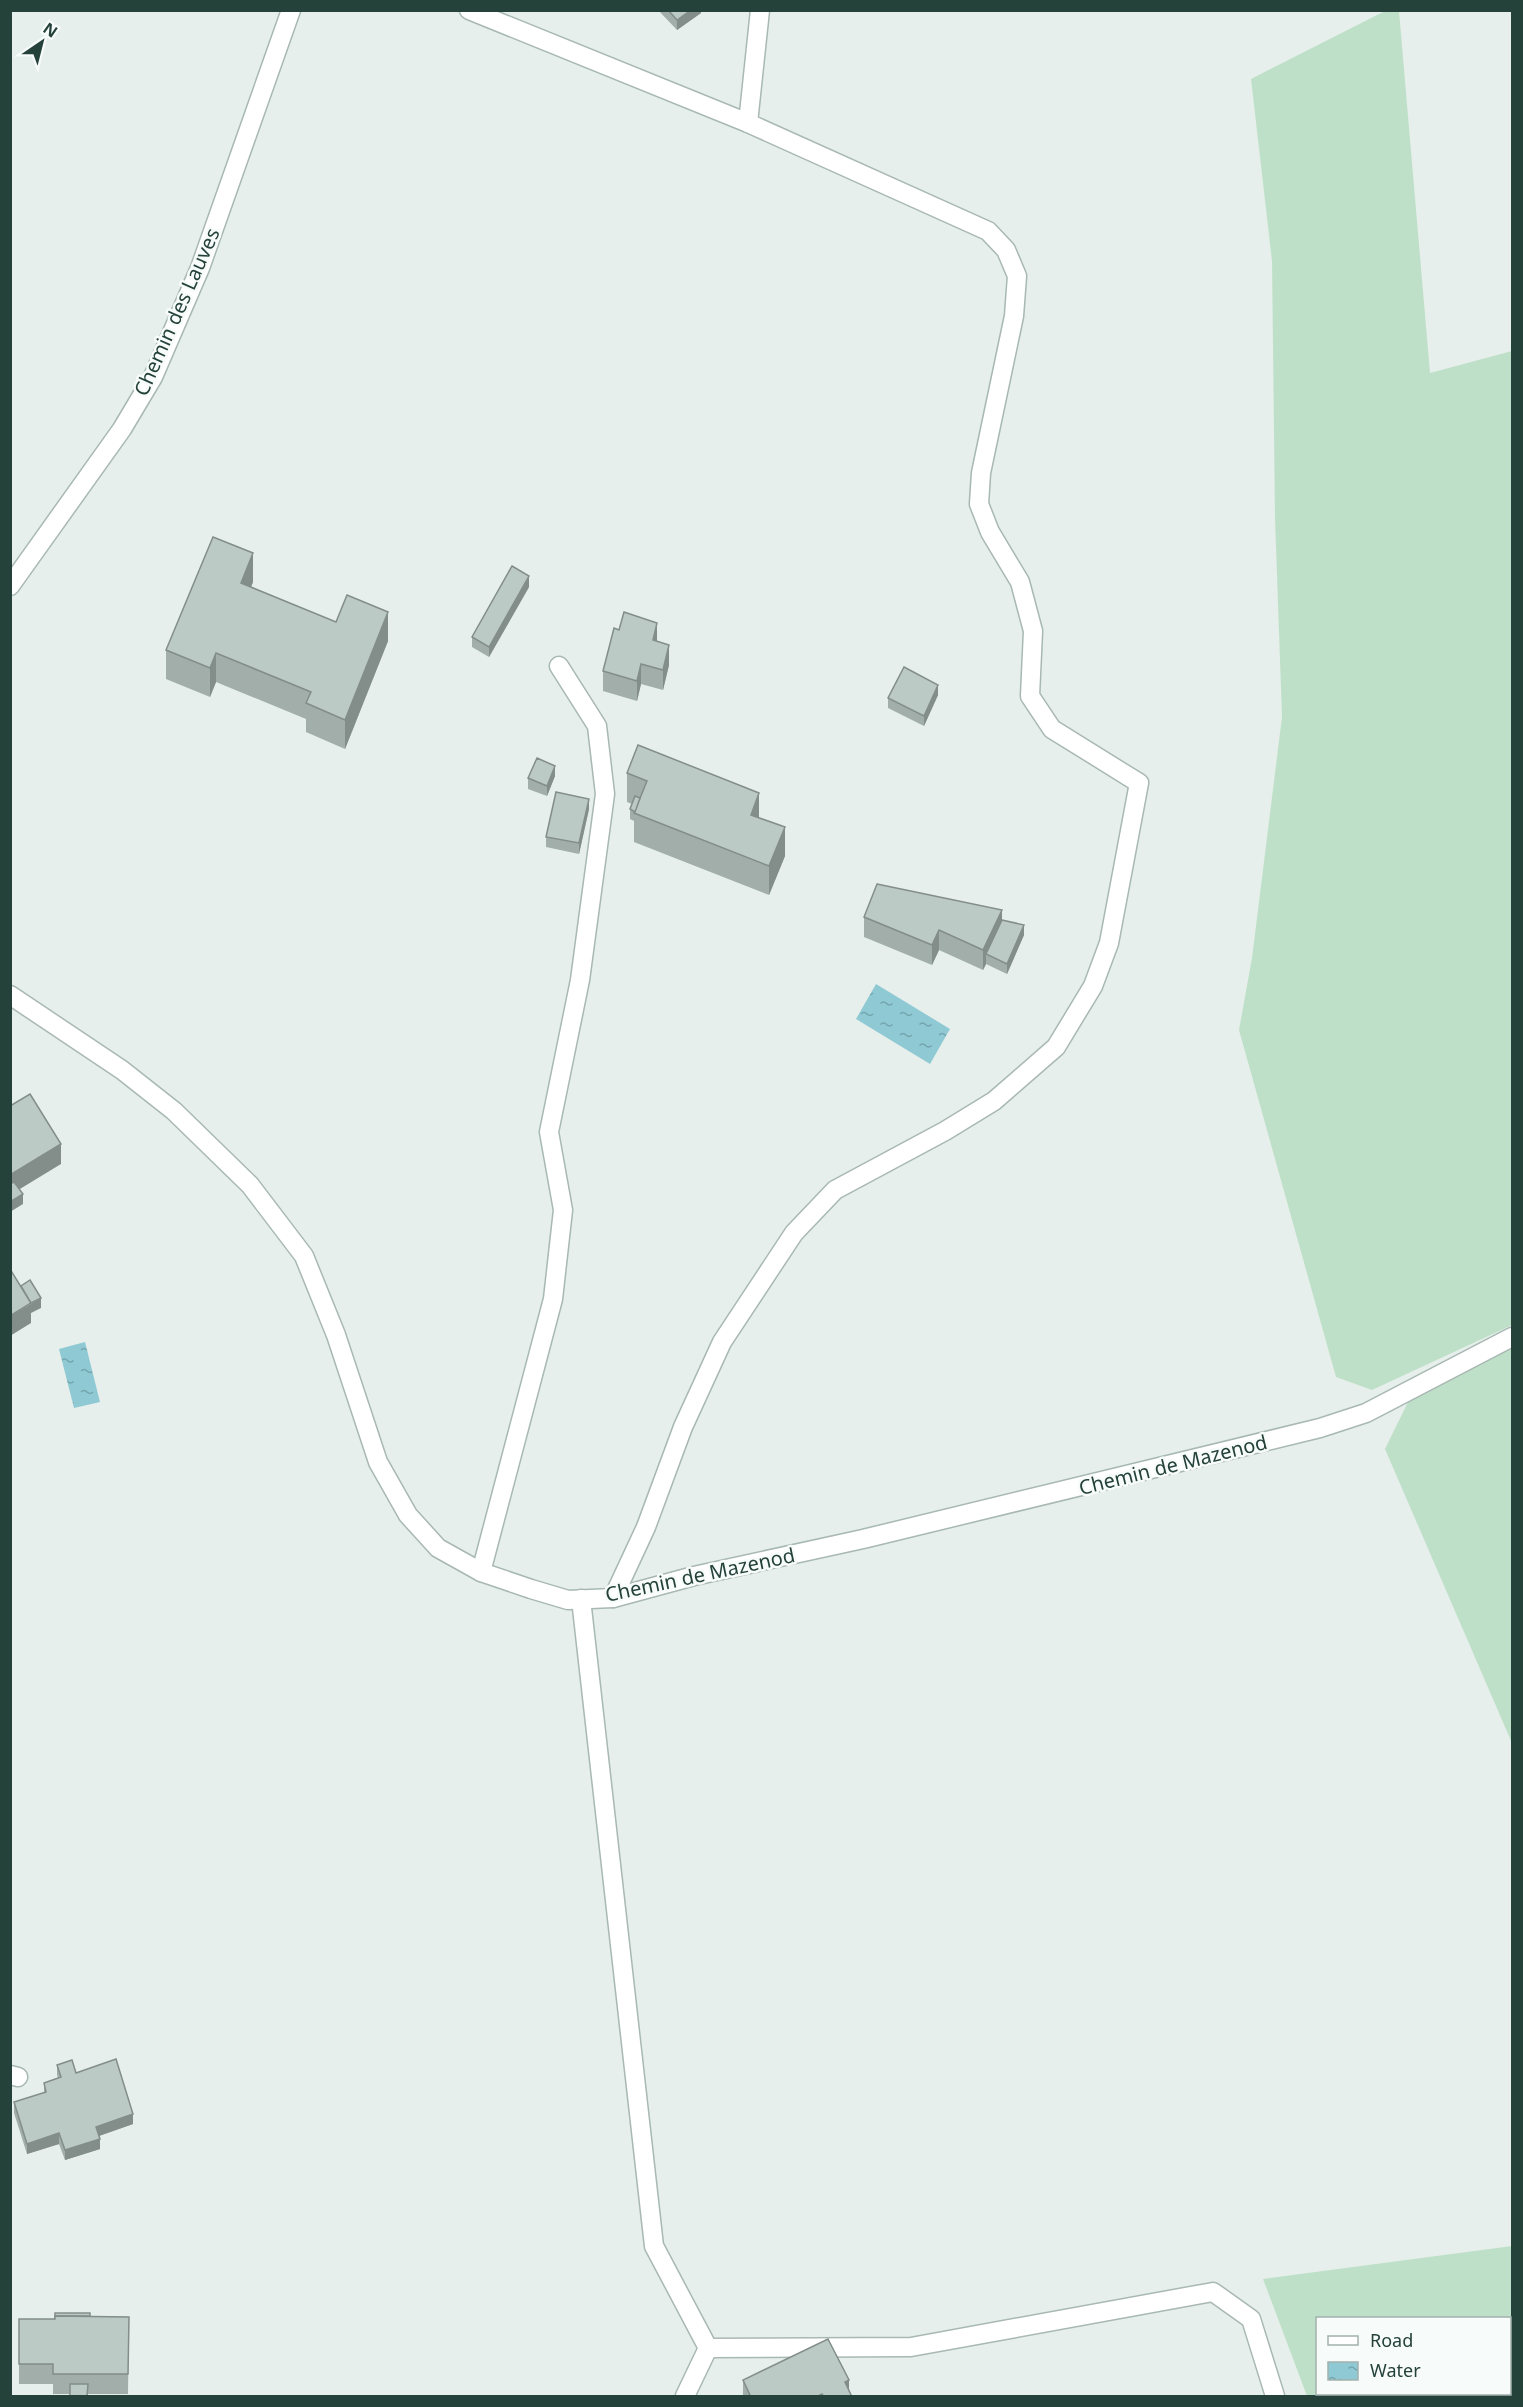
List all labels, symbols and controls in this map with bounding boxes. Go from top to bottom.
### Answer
north arrow [12,12,72,72]
text: N [39,17,62,42]
street label: Chemin des Lauves [127,224,226,400]
street label: Chemin de Mazenod [1076,1428,1270,1501]
street label: Chemin de Mazenod [603,1541,797,1608]
legend [1316,2317,1511,2395]
text: Road [1370,2328,1413,2352]
text: Water [1370,2358,1421,2382]

